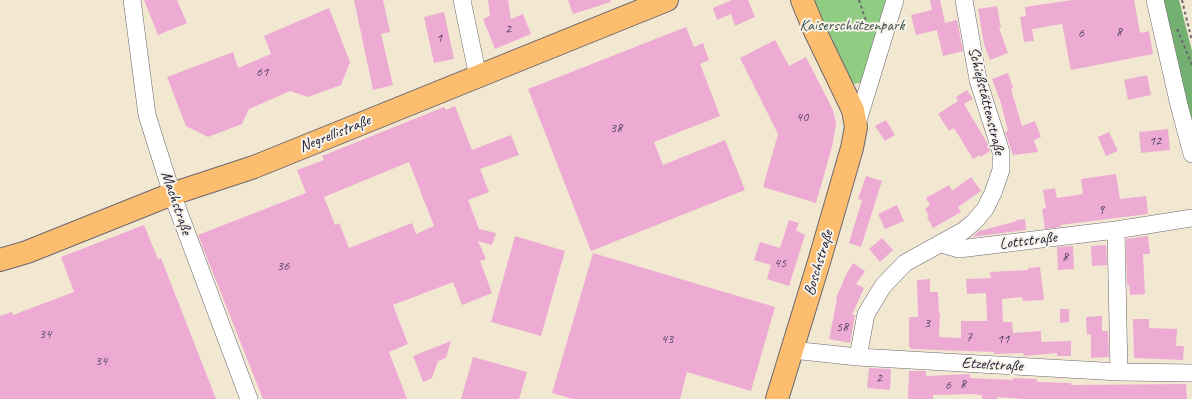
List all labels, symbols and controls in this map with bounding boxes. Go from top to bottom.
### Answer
park label: Kaiserschützenpark [800,16,904,36]
house number: 2 [505,21,511,37]
house number: 8 [1116,24,1122,40]
house number: 6 [1078,25,1084,41]
house number: 1 [436,30,442,46]
street label: Schießstättenstraße [963,45,1009,157]
house number: 61 [256,64,268,80]
house number: 40 [796,109,808,125]
street label: Negrellistraße [297,111,373,157]
house number: 38 [610,120,622,136]
house number: 12 [1149,133,1161,149]
street label: Machstraße [156,169,196,237]
house number: 9 [1098,202,1104,218]
street label: Boschstraße [800,228,838,298]
street label: Lottstraße [998,228,1058,254]
house number: 8 [1062,249,1068,265]
house number: 45 [774,255,786,271]
house number: 36 [277,258,289,274]
house number: 3 [924,315,930,331]
house number: 58 [836,319,848,335]
house number: 34 [39,326,51,342]
house number: 7 [966,329,972,345]
house number: 43 [661,331,673,347]
house number: 11 [997,331,1009,347]
house number: 34 [95,353,107,369]
street label: Etzelstraße [961,354,1023,376]
house number: 2 [876,370,882,386]
house number: 8 [960,376,966,392]
house number: 6 [945,377,951,393]

